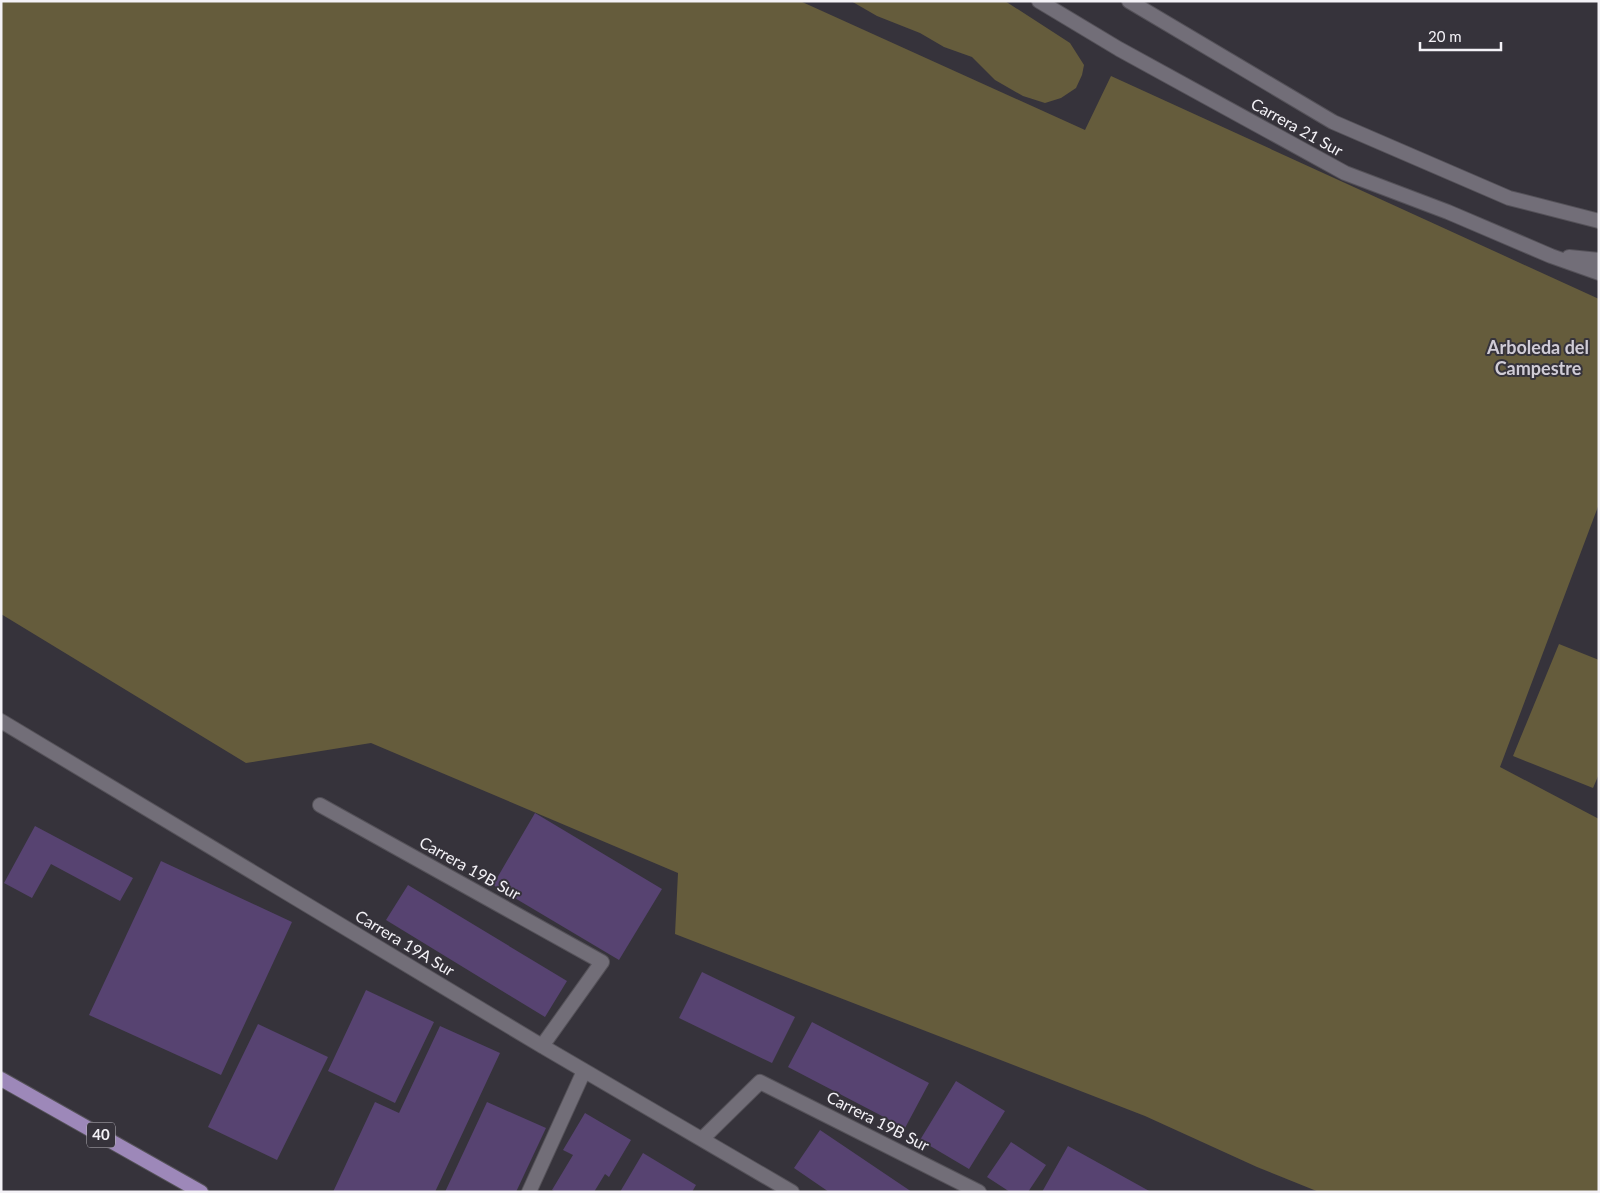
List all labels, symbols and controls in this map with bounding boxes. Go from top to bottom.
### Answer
scale bar [1420,20,1501,52]
text: 20 m [1428,27,1462,45]
street label: Carrera 21 Sur [1248,94,1347,160]
district label: Arboleda del Campestre [1486,336,1589,379]
street label: Carrera 19B Sur [416,832,524,903]
street label: Carrera 19A Sur [352,905,458,980]
street label: Carrera 19B Sur [824,1087,933,1155]
road number: 40 [87,1122,115,1148]

